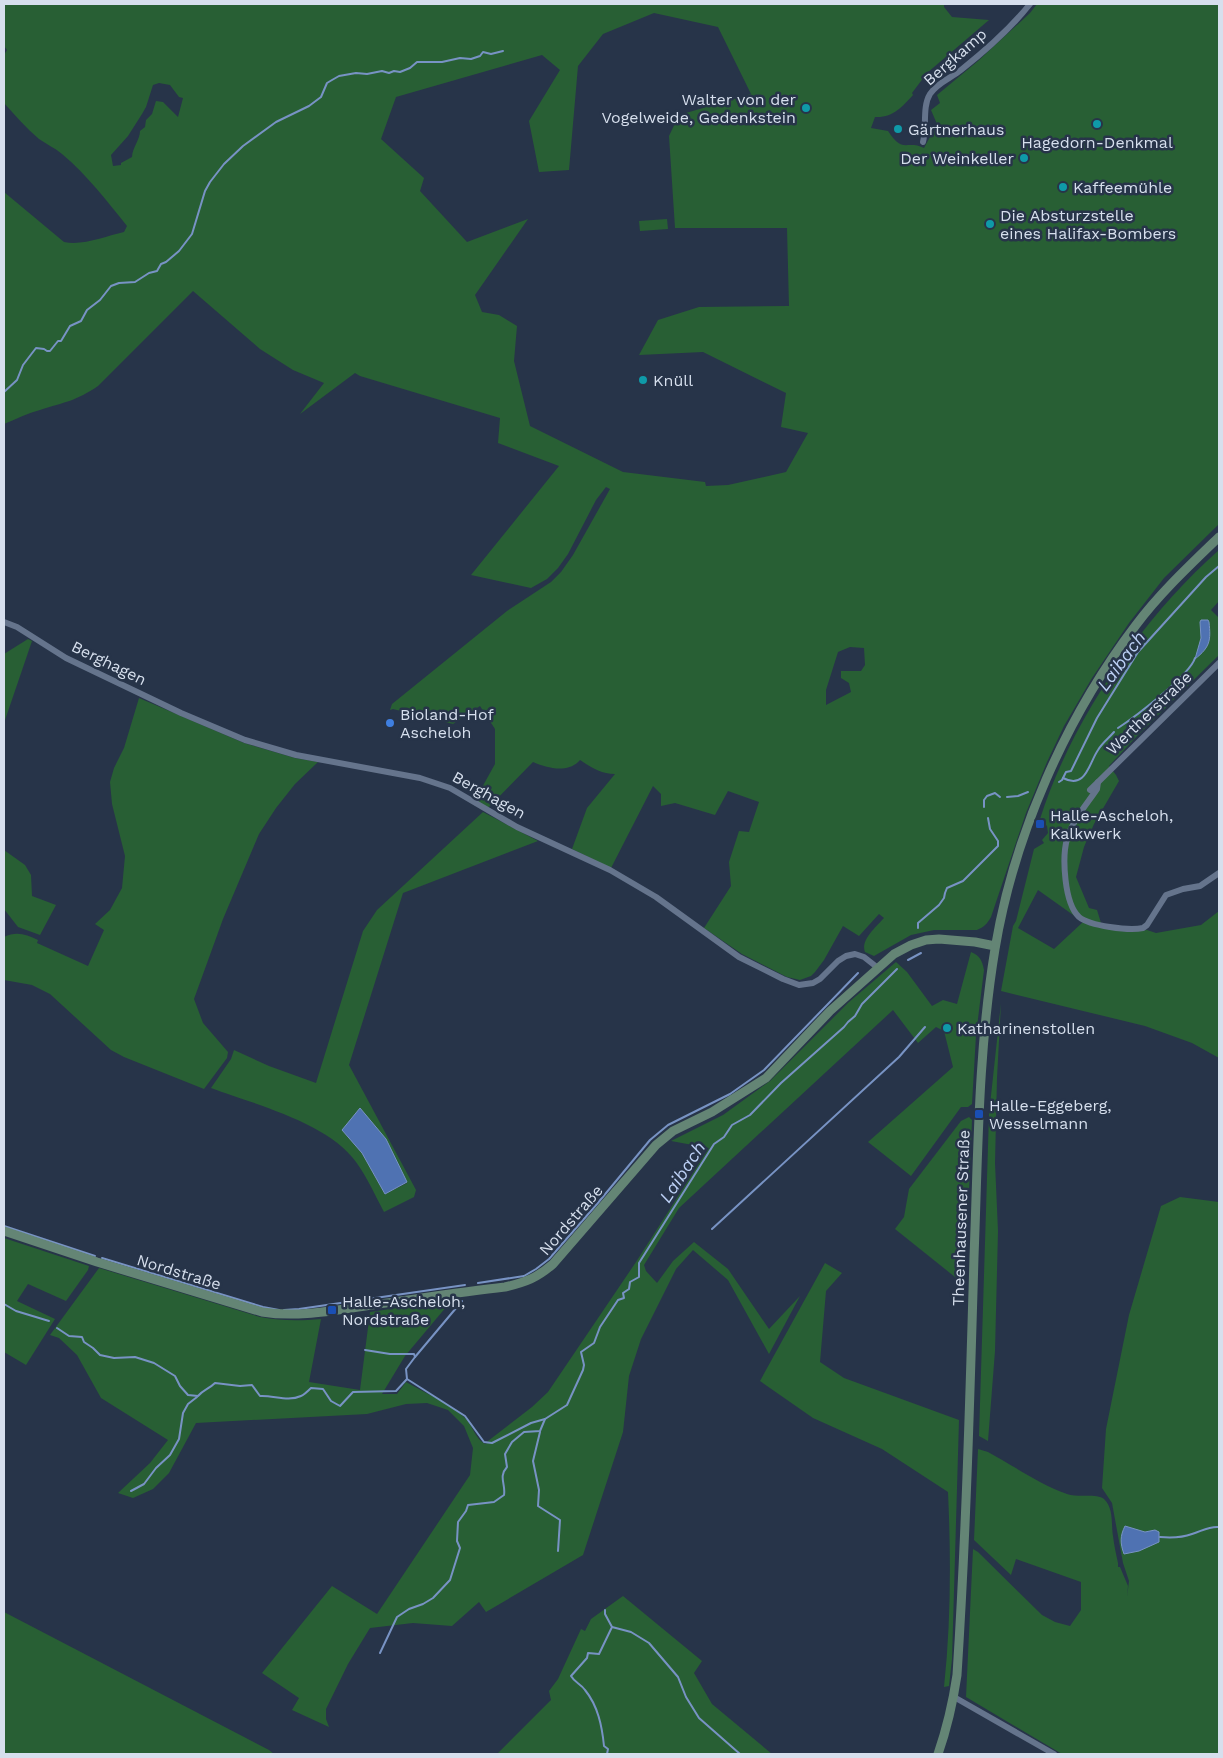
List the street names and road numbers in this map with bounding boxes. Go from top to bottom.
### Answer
street label: Bergkamp [919,24,991,90]
street label: Berghagen [68,637,150,689]
street label: Wertherstraße [1102,667,1196,759]
street label: Berghagen [449,767,529,823]
street label: Theenhausener Straße [948,1130,974,1306]
street label: Nordstraße [535,1181,607,1259]
street label: Nordstraße [135,1250,223,1294]

